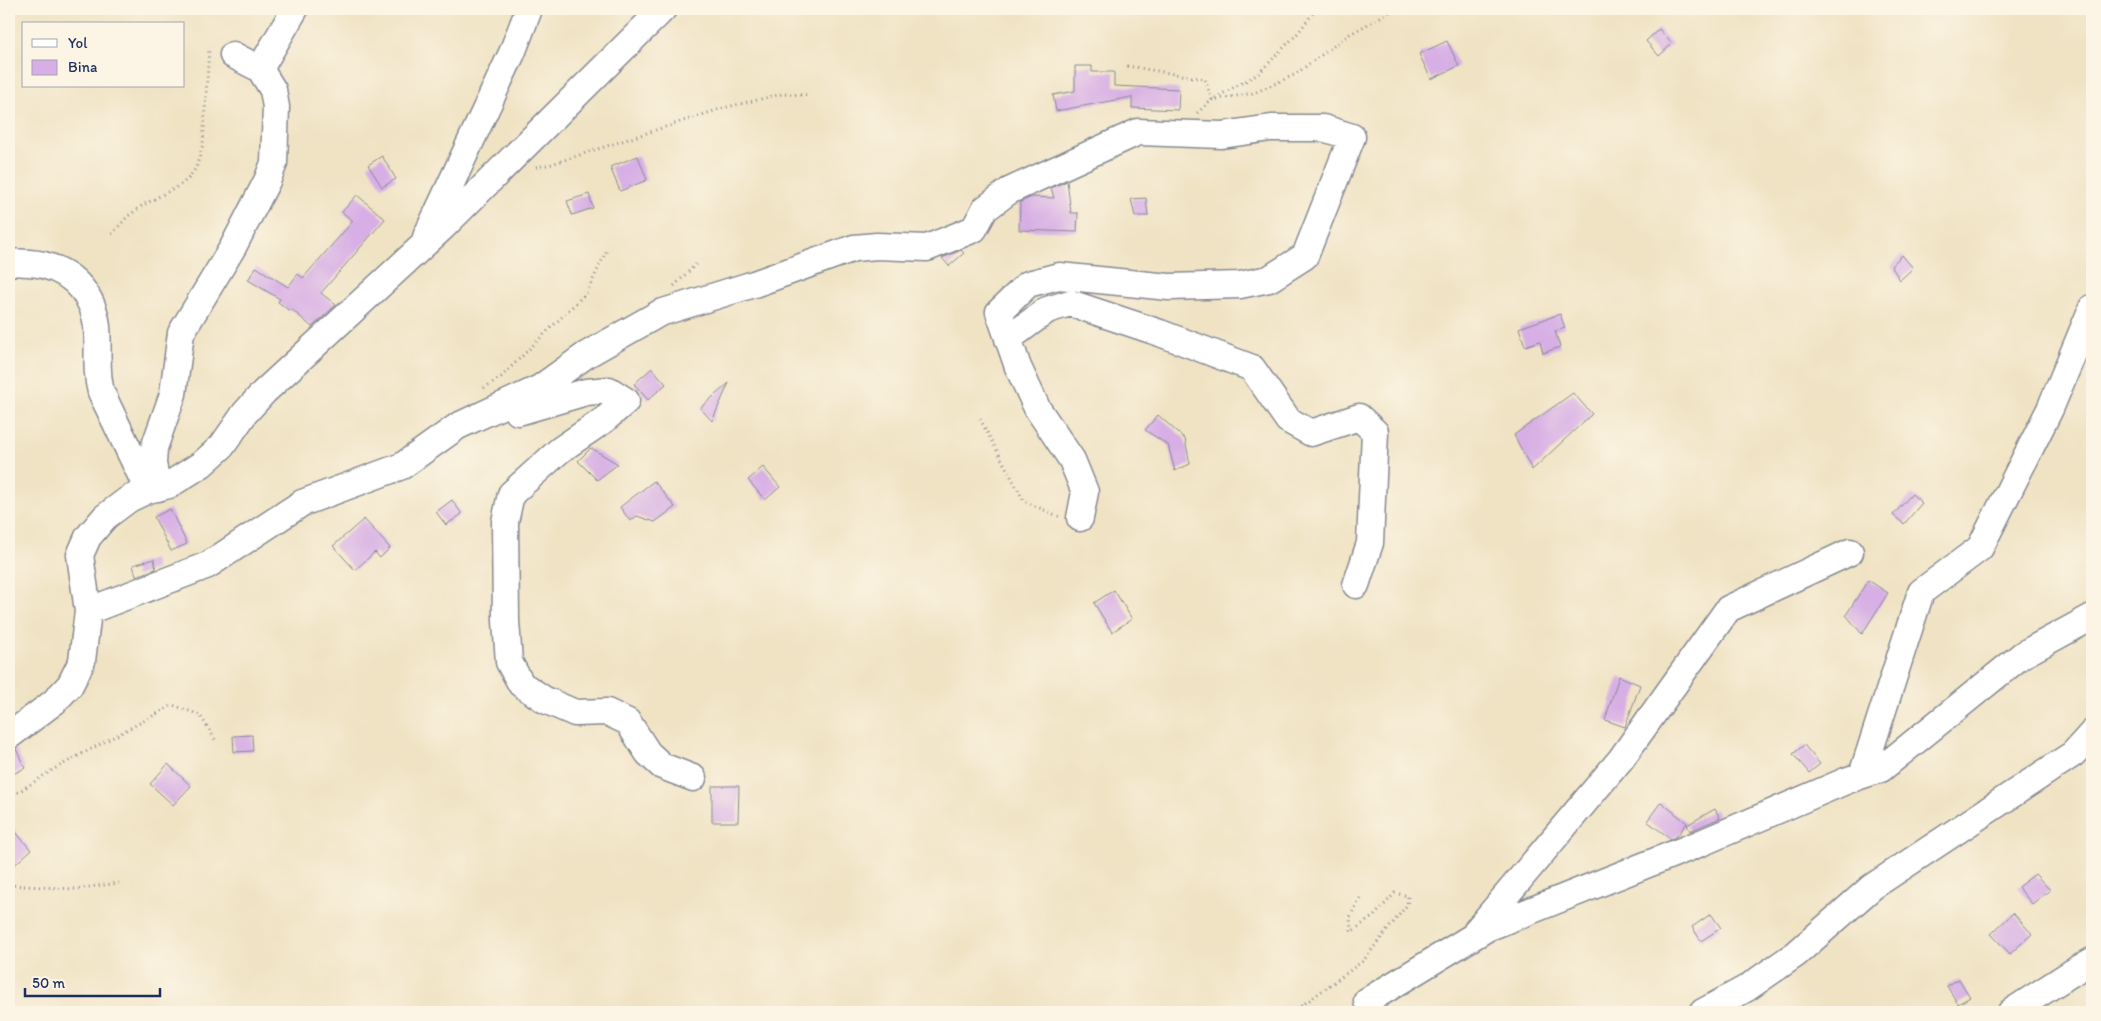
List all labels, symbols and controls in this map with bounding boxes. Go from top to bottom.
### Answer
legend [22,22,185,88]
text: Yol [68,34,88,52]
text: Bina [68,58,98,76]
scale bar [25,966,160,998]
text: 50 m [32,974,65,992]

